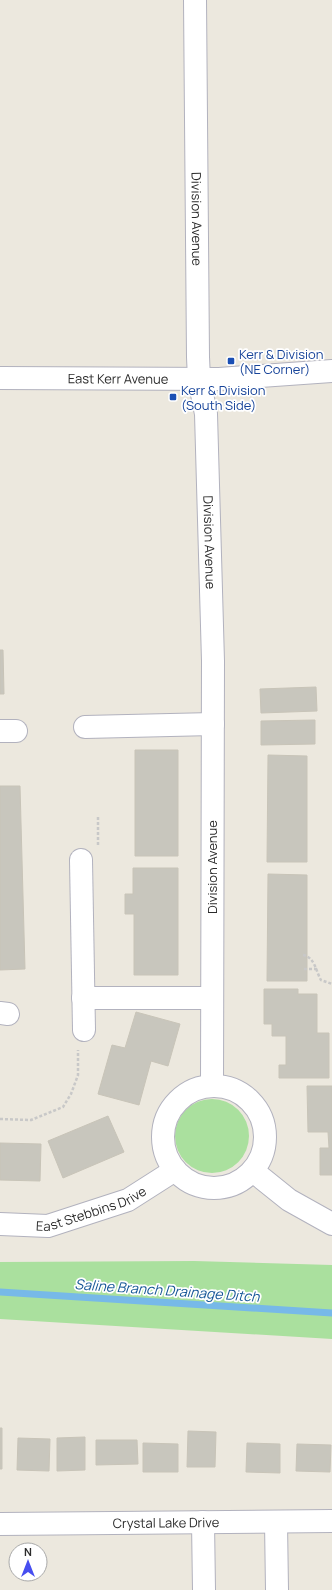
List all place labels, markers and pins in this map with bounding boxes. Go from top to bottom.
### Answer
place label: Kerr & Division (NE Corner) [239,345,324,378]
marker: Kerr & Division (NE Corner) [226,356,236,366]
place label: Kerr & Division (South Side) [181,381,266,414]
marker: Kerr & Division (South Side) [168,392,178,402]

